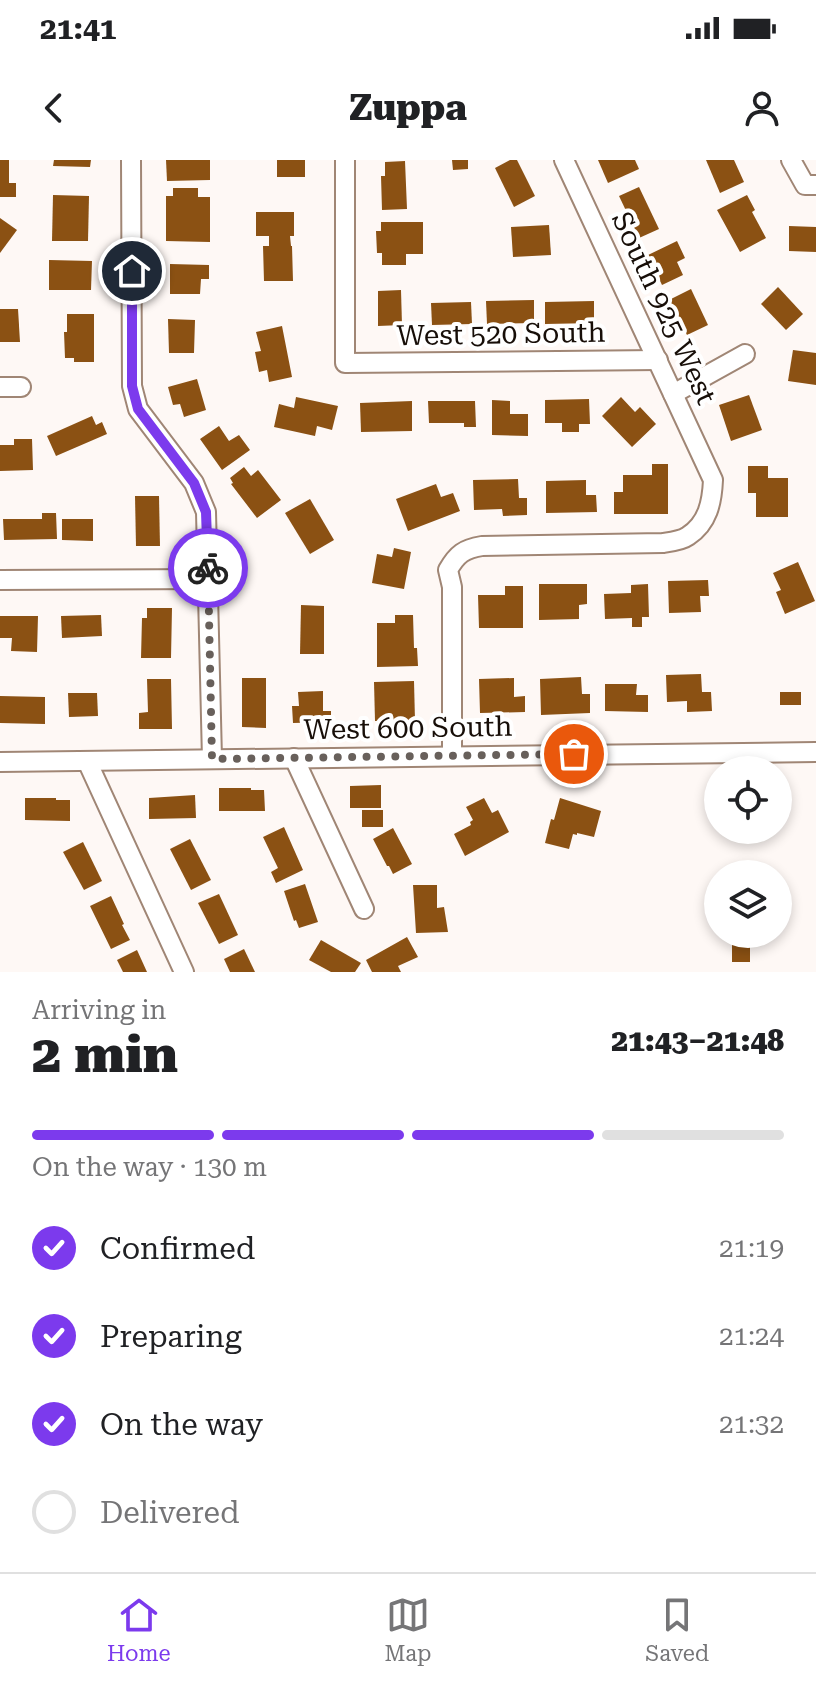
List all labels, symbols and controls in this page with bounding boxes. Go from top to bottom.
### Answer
text: 21:41 [40,11,117,46]
icon: back [32,86,76,130]
icon: person [740,86,784,130]
text: Zuppa [349,87,467,129]
street label: South 925 West [605,206,723,410]
pin [98,237,166,305]
icon: home [110,249,154,293]
street label: West 520 South [396,316,606,352]
courier [168,528,248,608]
icon: bike [186,546,230,590]
street label: West 600 South [303,710,513,746]
pin [540,720,608,788]
icon: bag [552,732,596,776]
map controls [704,756,792,948]
button: locate [704,756,792,844]
button: layers [704,860,792,948]
text: Arriving in [32,995,166,1025]
text: 21:43–21:48 [611,1023,784,1058]
text: 2 min [32,1024,178,1085]
text: On the way · 130 m [32,1152,267,1182]
icon: check [32,1226,76,1270]
text: Confirmed [100,1231,255,1266]
text: 21:19 [719,1233,784,1263]
icon: check [32,1314,76,1358]
text: Preparing [100,1319,242,1354]
text: 21:24 [719,1321,784,1351]
icon: check [32,1402,76,1446]
text: On the way [100,1407,263,1442]
text: 21:32 [719,1409,784,1439]
text: Delivered [100,1495,239,1530]
tab: Home [107,1593,171,1666]
tab: Map [384,1593,432,1666]
tab: Saved [645,1593,709,1666]

